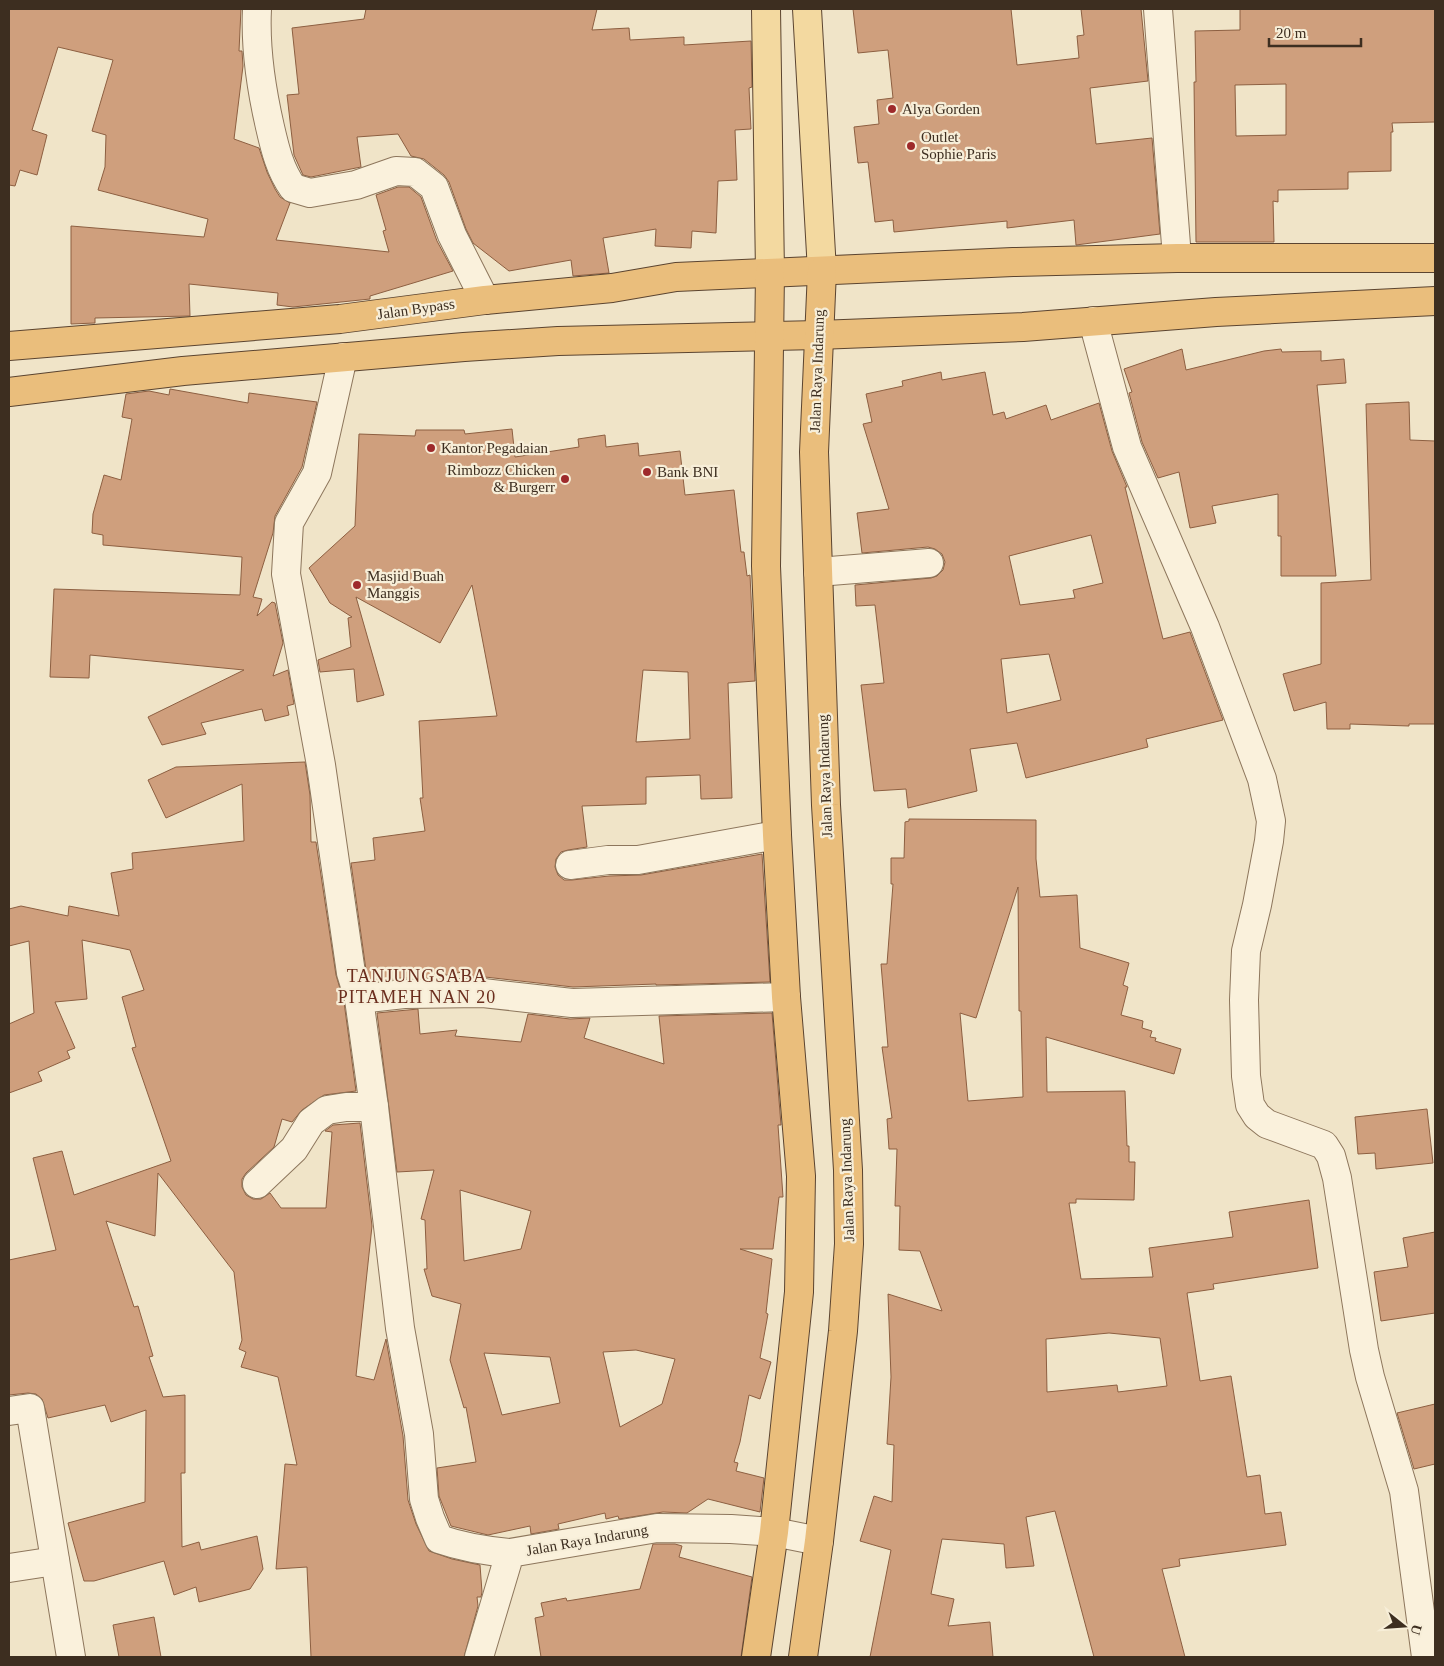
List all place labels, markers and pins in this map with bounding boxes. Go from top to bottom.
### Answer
place label: Alya Gorden [902,101,980,117]
marker: Alya Gorden [886,103,898,115]
place label: Outlet Sophie Paris [921,129,997,162]
marker: Outlet Sophie Paris [905,140,917,152]
place label: Kantor Pegadaian [441,440,549,456]
marker: Kantor Pegadaian [425,442,437,454]
place label: Rimbozz Chicken & Burgerr [447,462,555,495]
place label: Bank BNI [657,464,718,480]
marker: Bank BNI [641,466,653,478]
marker: Rimbozz Chicken & Burgerr [559,473,571,485]
place label: Masjid Buah Manggis [367,568,445,601]
marker: Masjid Buah Manggis [351,579,363,591]

